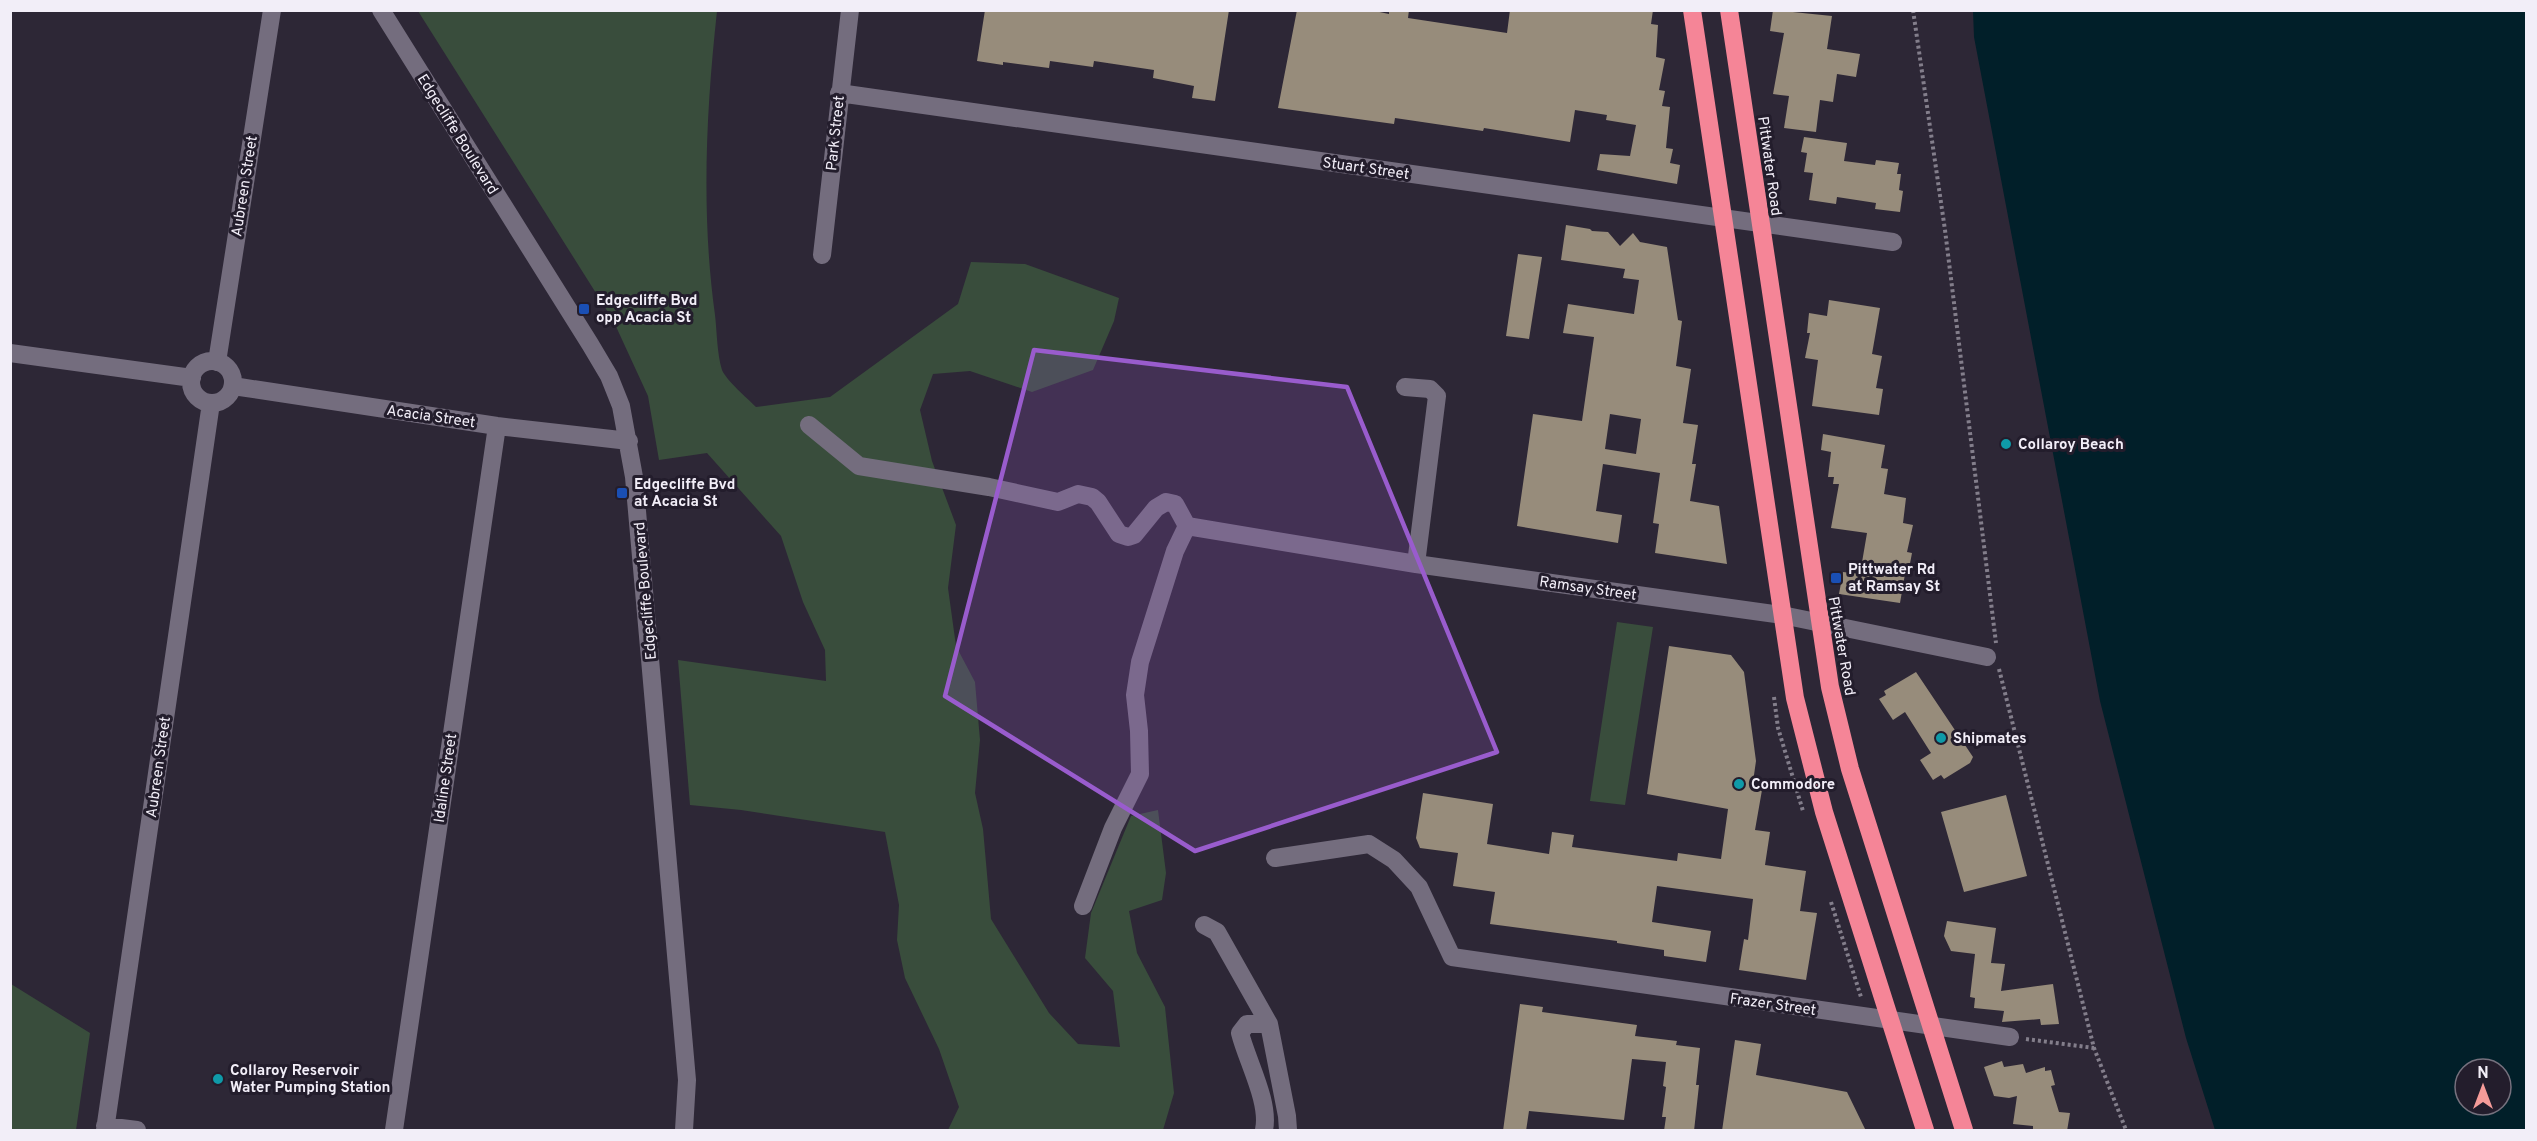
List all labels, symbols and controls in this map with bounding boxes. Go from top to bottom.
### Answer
street label: Edgecliffe Boulevard [412,71,501,199]
street label: Park Street [823,94,850,172]
street label: Pittwater Road [1752,115,1785,217]
street label: Aubreen Street [228,134,263,238]
street label: Stuart Street [1321,154,1410,185]
place label: Edgecliffe Bvd opp Acacia St [596,292,697,328]
marker: Edgecliffe Bvd opp Acacia St [577,302,591,316]
street label: Acacia Street [385,402,476,433]
place label: Collaroy Beach [2018,436,2124,455]
marker: Collaroy Beach [1999,437,2013,451]
place label: Edgecliffe Bvd at Acacia St [634,476,735,512]
marker: Edgecliffe Bvd at Acacia St [615,486,629,500]
street label: Edgecliffe Boulevard [631,521,662,661]
place label: Pittwater Rd at Ramsay St [1848,561,1940,597]
marker: Pittwater Rd at Ramsay St [1829,571,1843,585]
street label: Ramsay Street [1538,573,1638,606]
street label: Pittwater Road [1822,595,1859,697]
street label: Aubreen Street [143,715,176,819]
place label: Shipmates [1953,730,2027,749]
marker: Shipmates [1934,731,1948,745]
street label: Idaline Street [431,732,462,824]
place label: Commodore [1751,776,1835,795]
marker: Commodore [1732,777,1746,791]
street label: Frazer Street [1728,990,1817,1021]
north arrow [2453,1057,2513,1117]
place label: Collaroy Reservoir Water Pumping Station [230,1062,390,1098]
text: N [2477,1064,2489,1084]
marker: Collaroy Reservoir Water Pumping Station [211,1072,225,1086]

